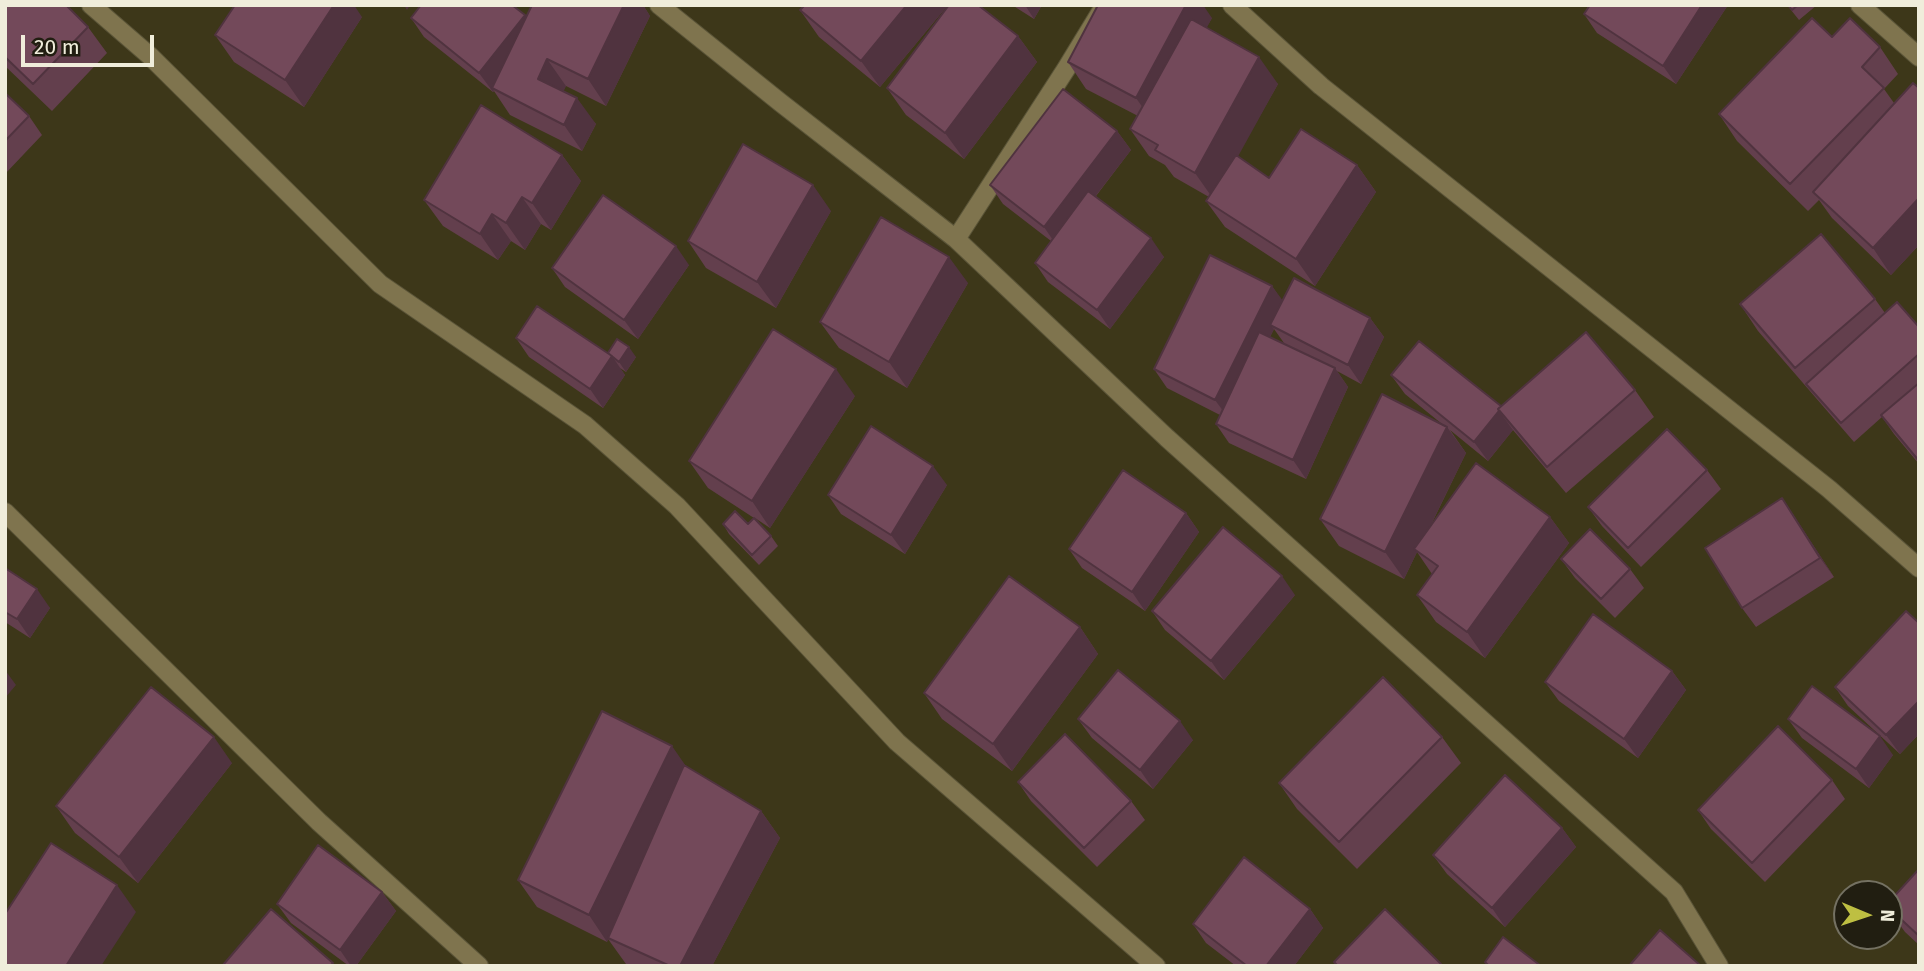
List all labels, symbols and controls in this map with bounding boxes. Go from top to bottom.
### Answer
scale bar [24,21,158,65]
text: 20 m [34,34,80,60]
north arrow [1833,880,1903,950]
text: N [1876,909,1899,922]

